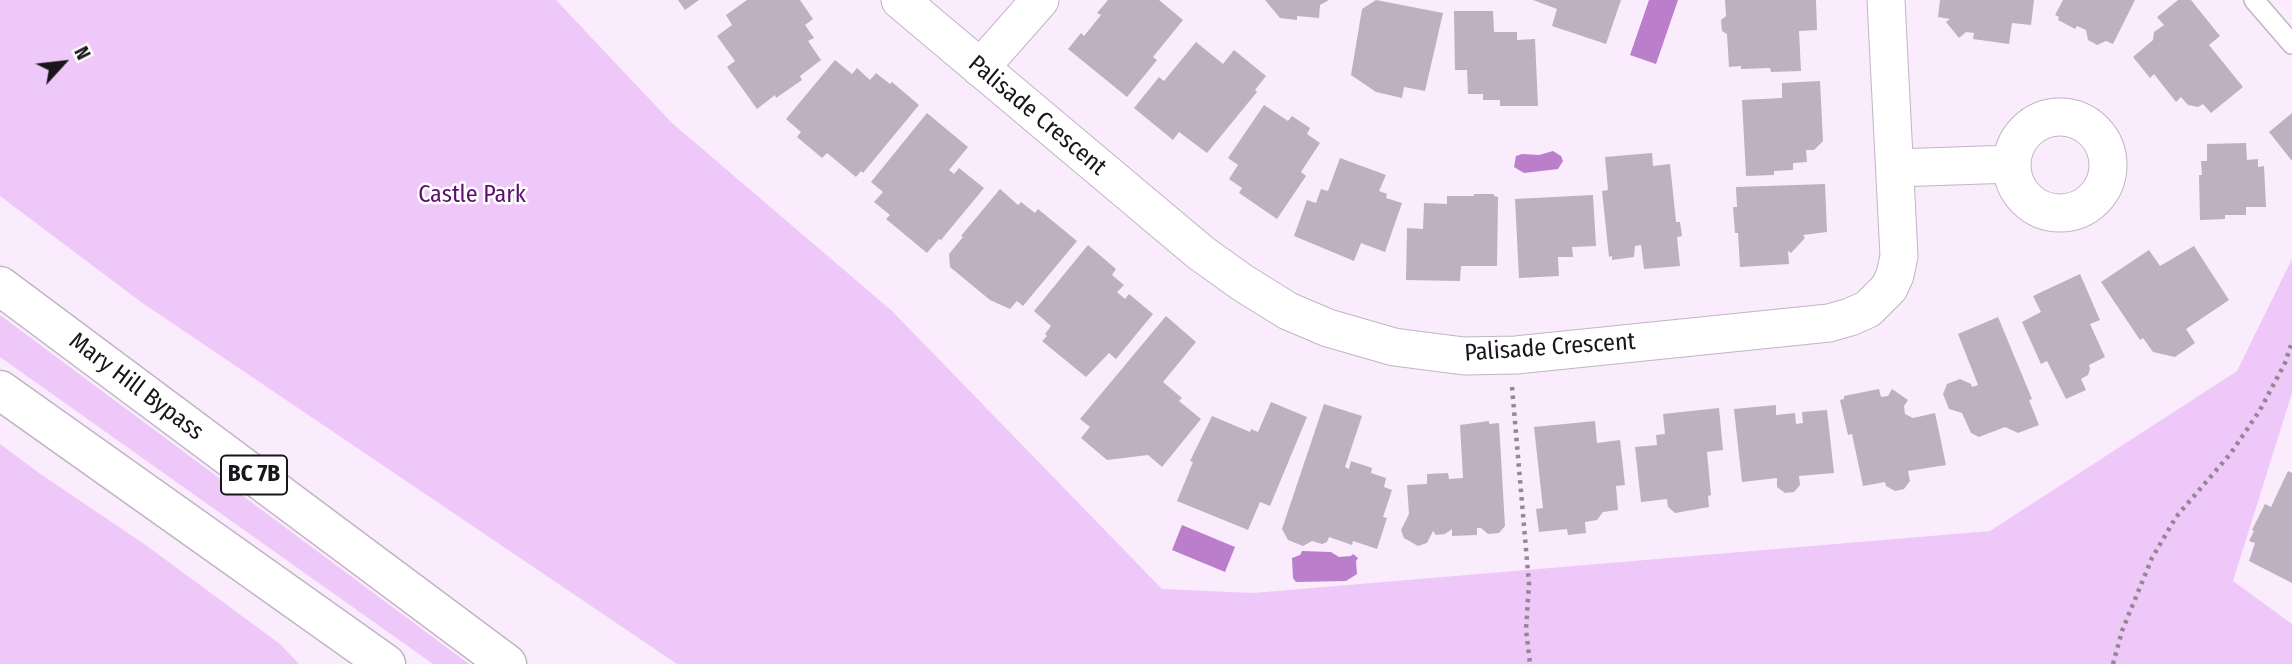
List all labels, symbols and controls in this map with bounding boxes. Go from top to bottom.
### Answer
north arrow [28,28,98,98]
text: N [69,43,95,64]
street label: Palisade Crescent [962,50,1112,182]
park label: Castle Park [418,181,526,209]
street label: Mary Hill Bypass [63,327,209,447]
street label: Palisade Crescent [1464,328,1636,368]
road number: BC 7B [221,456,287,495]

